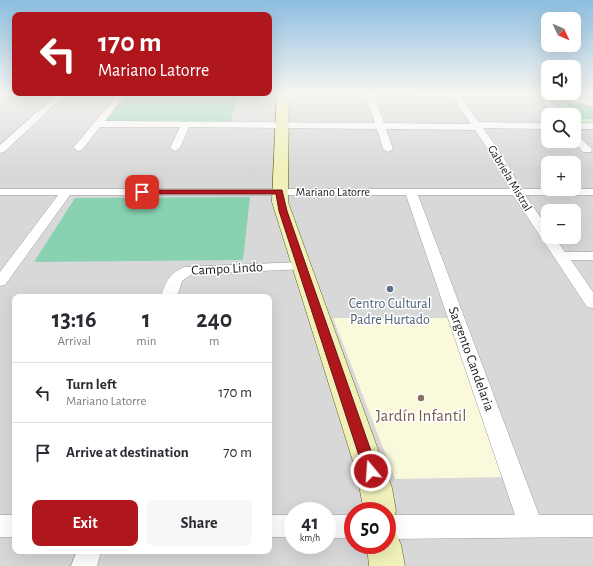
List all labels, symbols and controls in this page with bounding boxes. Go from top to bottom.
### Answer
north arrow [541,12,581,52]
map controls [541,12,581,244]
icon: left [32,28,84,80]
text: 170 m [98,29,162,57]
button: sound [541,60,581,100]
text: Mariano Latorre [98,62,209,80]
button: search [541,108,581,148]
street label: Gabriela Mistral [486,143,534,213]
button: + [541,156,581,196]
pin [125,175,159,209]
icon: arrive [131,181,153,203]
street label: Mariano Latorre [296,186,370,198]
button: − [541,204,581,244]
street label: Campo Lindo [191,260,263,278]
marker: Centro Cultural Padre Hurtado [385,284,395,294]
place label: Centro Cultural Padre Hurtado [349,297,431,327]
street label: Sargento Candelaria [446,305,497,413]
text: 13:16 [52,308,97,332]
text: 1 [142,308,151,332]
text: 240 [196,308,232,332]
text: Arrival [57,335,91,348]
text: min [136,335,157,348]
text: m [209,335,219,348]
text: Turn left [66,377,117,392]
icon: left [32,382,54,404]
text: 170 m [218,385,252,400]
marker: Jardín Infantil [416,393,426,403]
text: Mariano Latorre [66,395,146,408]
place label: Jardín Infantil [376,407,466,424]
icon: arrive [32,442,54,464]
text: Arrive at destination [66,445,189,460]
text: 70 m [223,445,252,460]
position arrow [350,450,392,492]
button: Exit [32,500,138,546]
button: Share [146,500,252,546]
speed limit sign: 50 [344,502,396,554]
text: 41 [301,513,319,533]
text: km/h [300,533,320,543]

